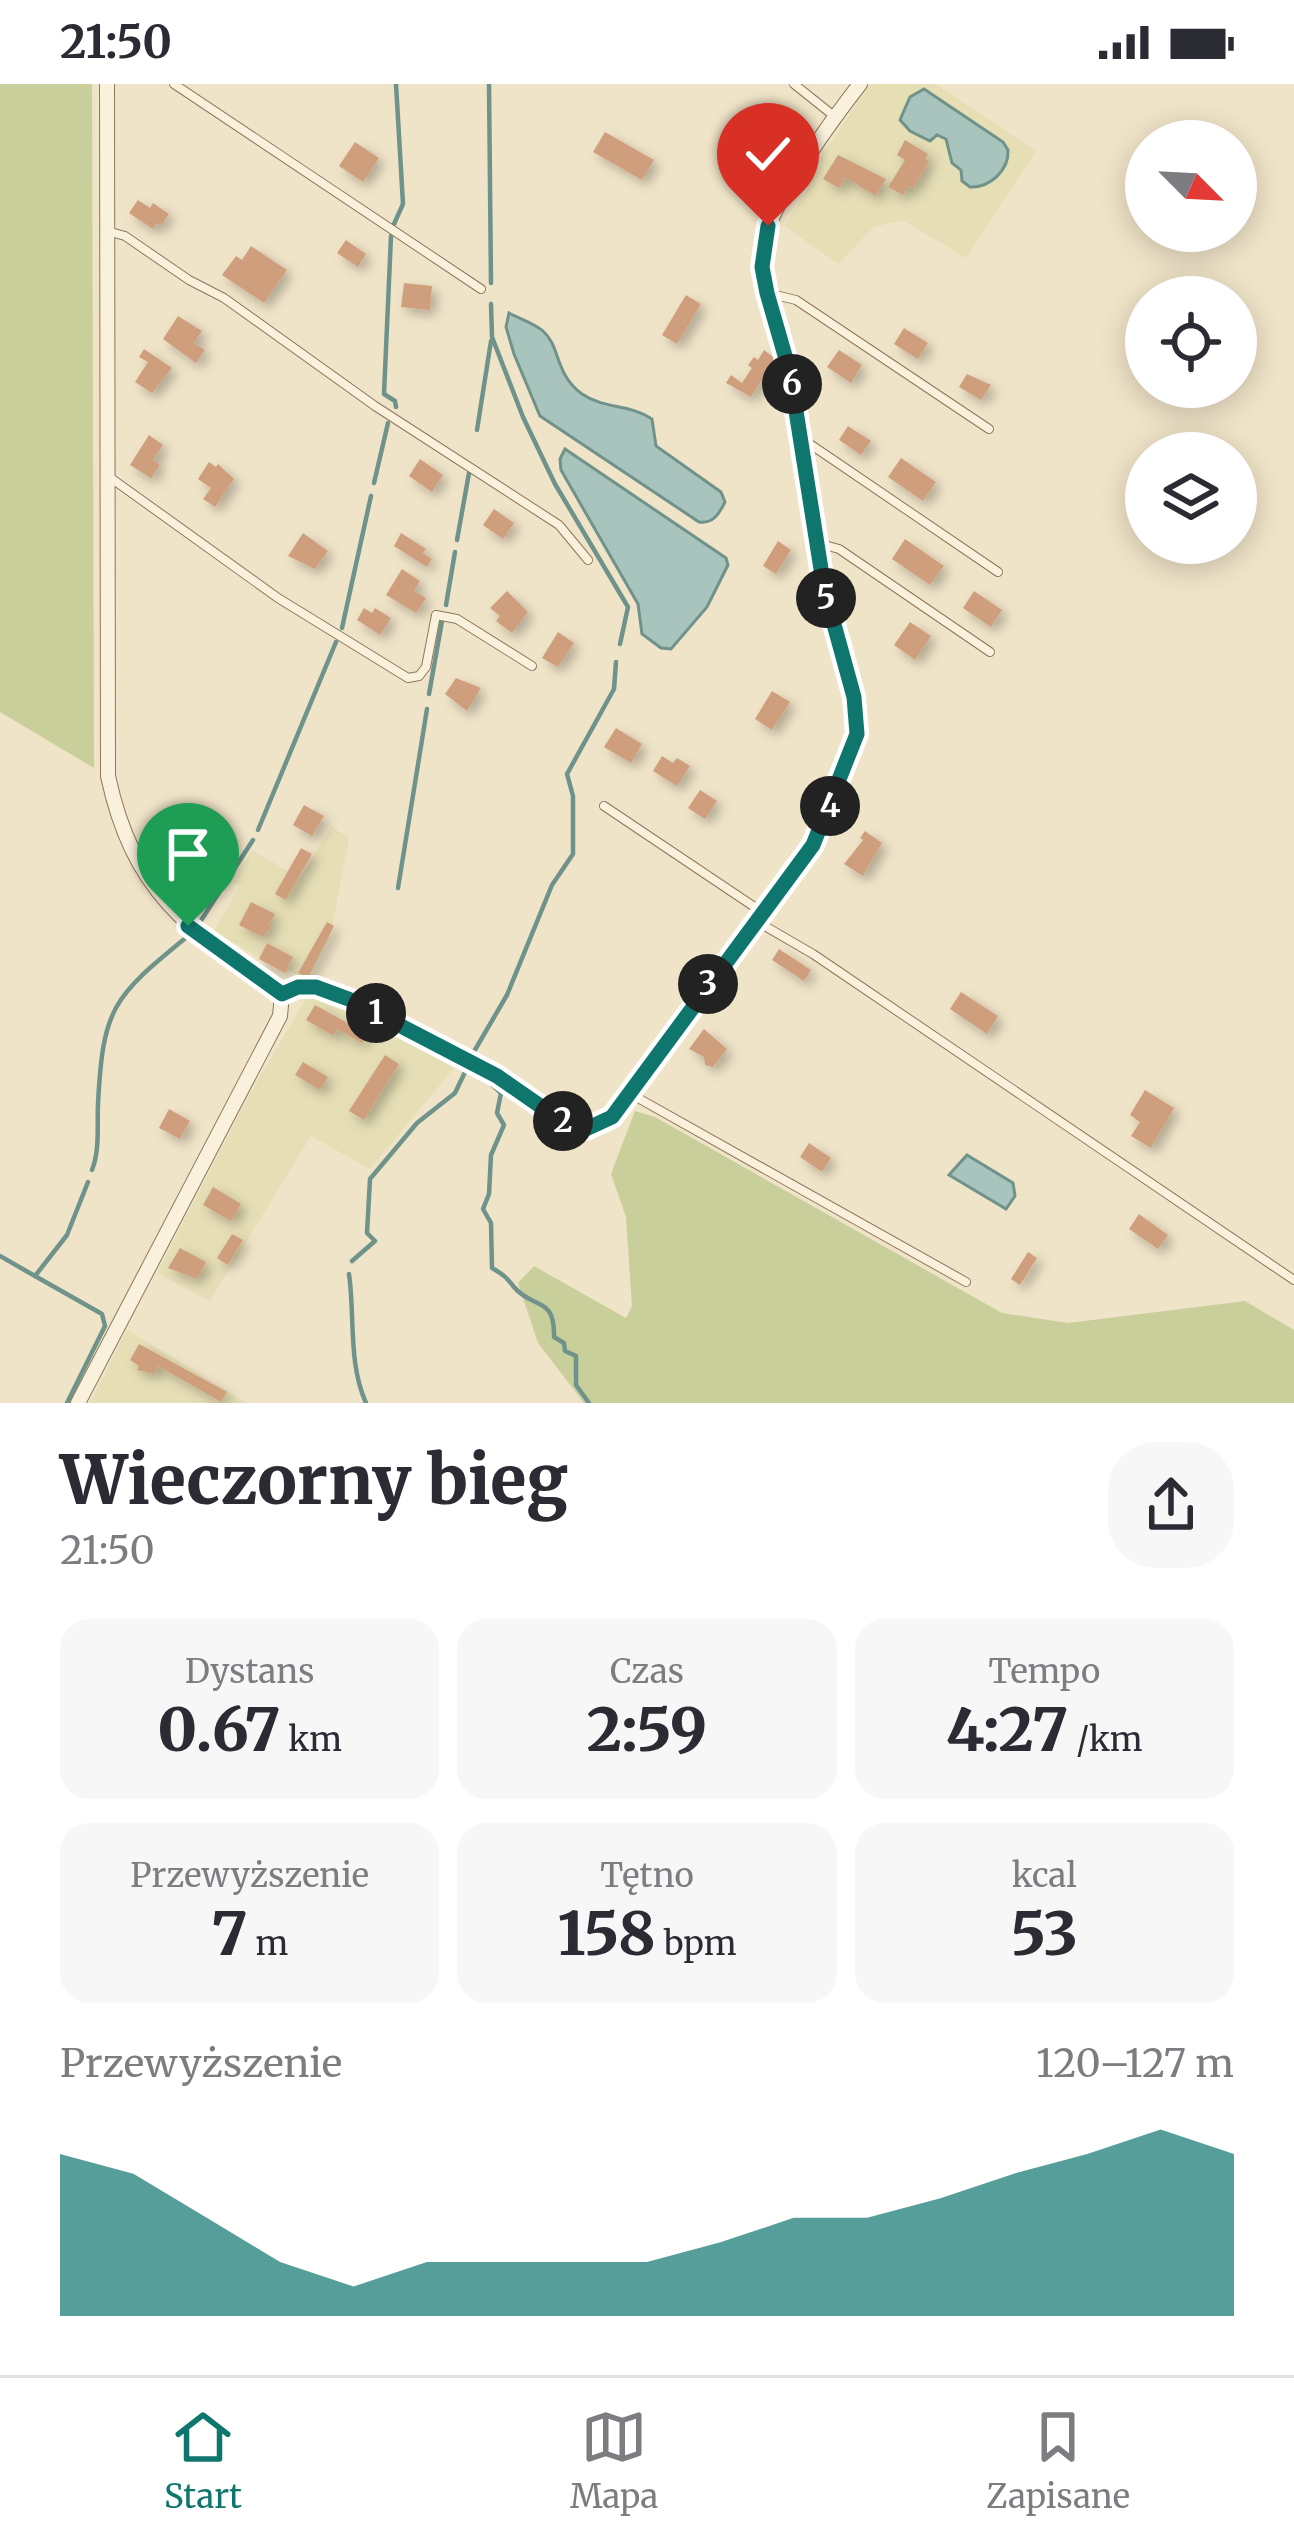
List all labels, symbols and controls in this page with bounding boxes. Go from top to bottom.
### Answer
text: 21:50 [60,14,172,70]
pin [717,103,819,226]
north arrow [1125,120,1257,252]
map controls [1125,120,1257,564]
icon: check [735,121,801,187]
button: locate [1125,276,1257,408]
pin: 6 [762,354,822,414]
text: 6 [782,363,802,404]
button: layers [1125,432,1257,564]
pin: 5 [796,568,856,628]
text: 5 [816,577,836,618]
pin: 4 [800,776,860,836]
text: 4 [820,785,840,826]
pin [137,803,239,926]
icon: arrive [155,821,221,887]
pin: 3 [678,954,738,1014]
text: 3 [699,963,717,1004]
pin: 1 [346,983,406,1043]
text: 1 [368,992,384,1033]
pin: 2 [533,1091,593,1151]
text: 2 [553,1100,573,1141]
text: Wieczorny bieg [60,1439,568,1522]
button: share [1108,1442,1234,1568]
text: 21:50 [60,1526,155,1575]
text: Dystans [185,1651,314,1692]
text: Czas [610,1651,684,1692]
text: Tempo [988,1651,1100,1692]
text: 0.67 [157,1692,280,1767]
text: 2:59 [587,1692,707,1767]
text: 4:27 [946,1692,1068,1767]
text: km [280,1719,342,1760]
text: /km [1068,1719,1143,1760]
text: Przewyższenie [130,1855,369,1896]
text: Tętno [600,1855,694,1896]
text: kcal [1012,1855,1077,1896]
text: 7 [211,1896,248,1971]
text: 158 [557,1896,656,1971]
text: 53 [1011,1896,1078,1971]
text: m [248,1923,288,1964]
text: bpm [656,1923,737,1964]
text: Przewyższenie [60,2039,342,2088]
text: 120–127 m [1036,2039,1234,2088]
tab: Start [164,2404,242,2517]
tab: Mapa [570,2404,658,2517]
tab: Zapisane [986,2404,1130,2517]

